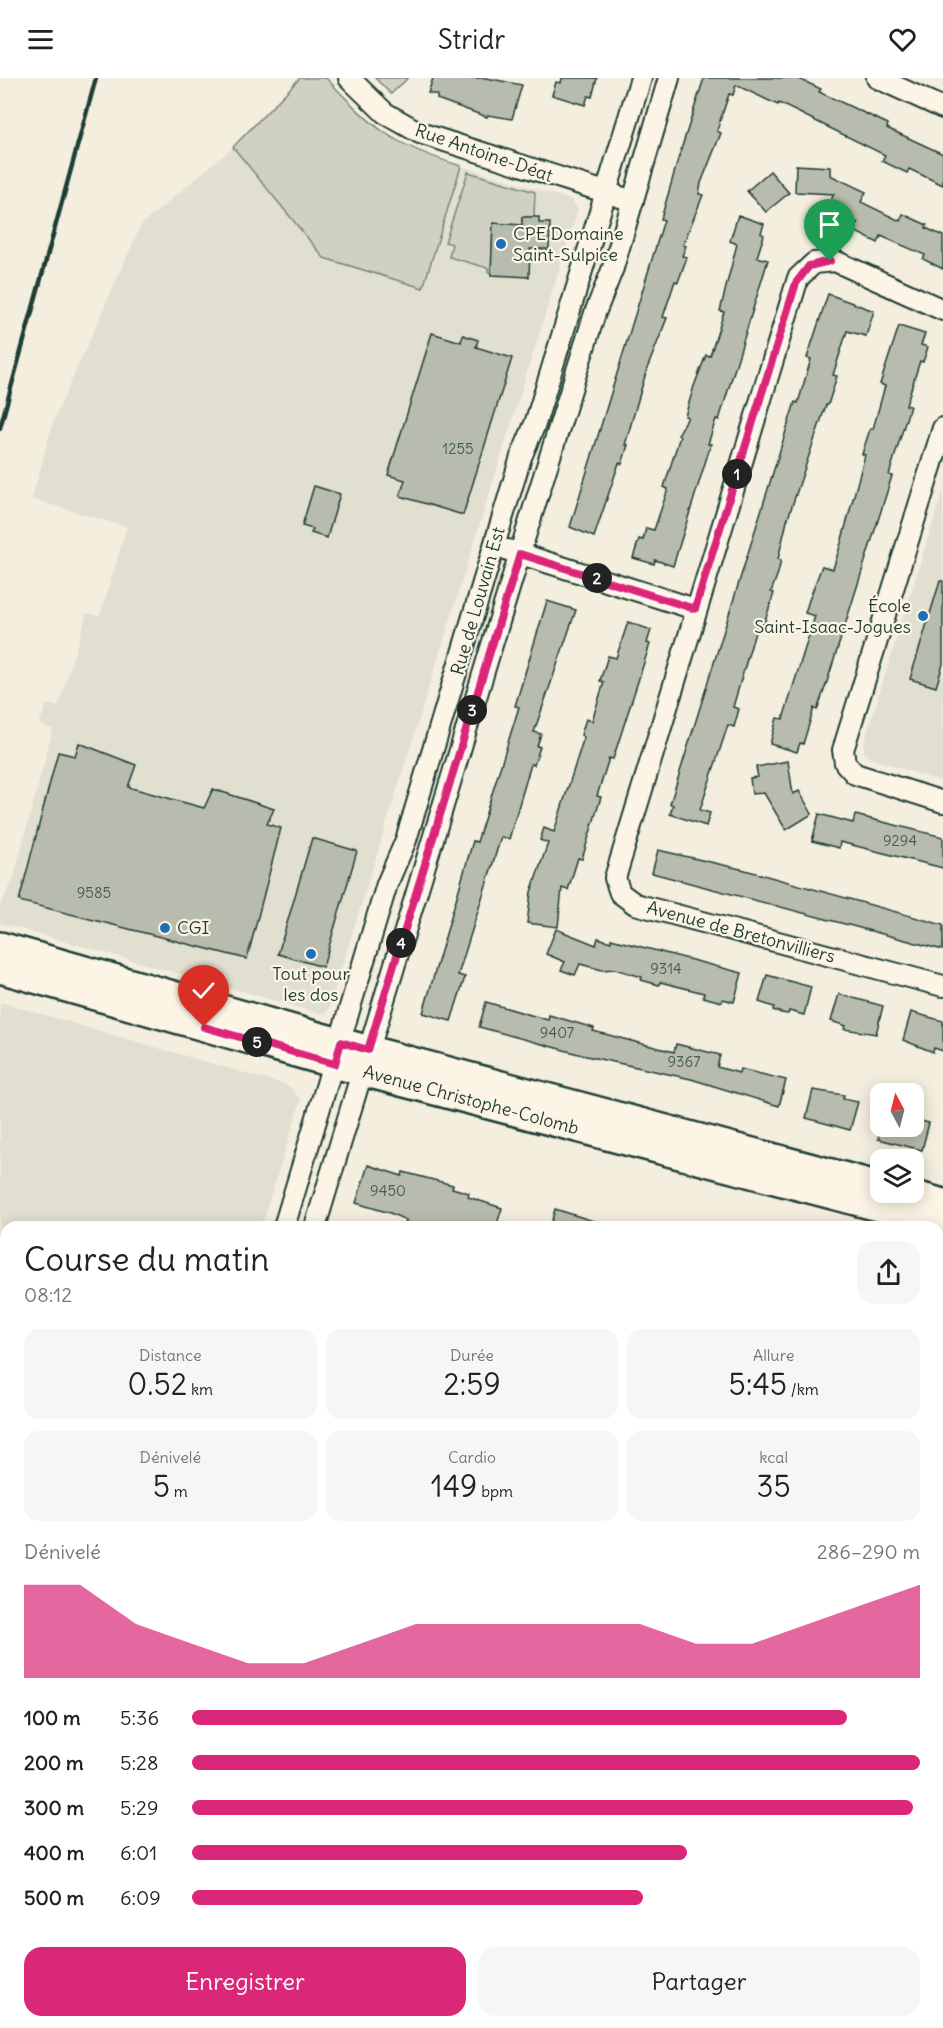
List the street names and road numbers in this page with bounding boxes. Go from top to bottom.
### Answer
street label: Rue Antoine-Déat [412,118,556,187]
street label: Rue de Louvain Est [445,524,510,678]
street label: Avenue de Bretonvilliers [644,895,838,968]
street label: Avenue Christophe-Colomb [361,1060,582,1139]

